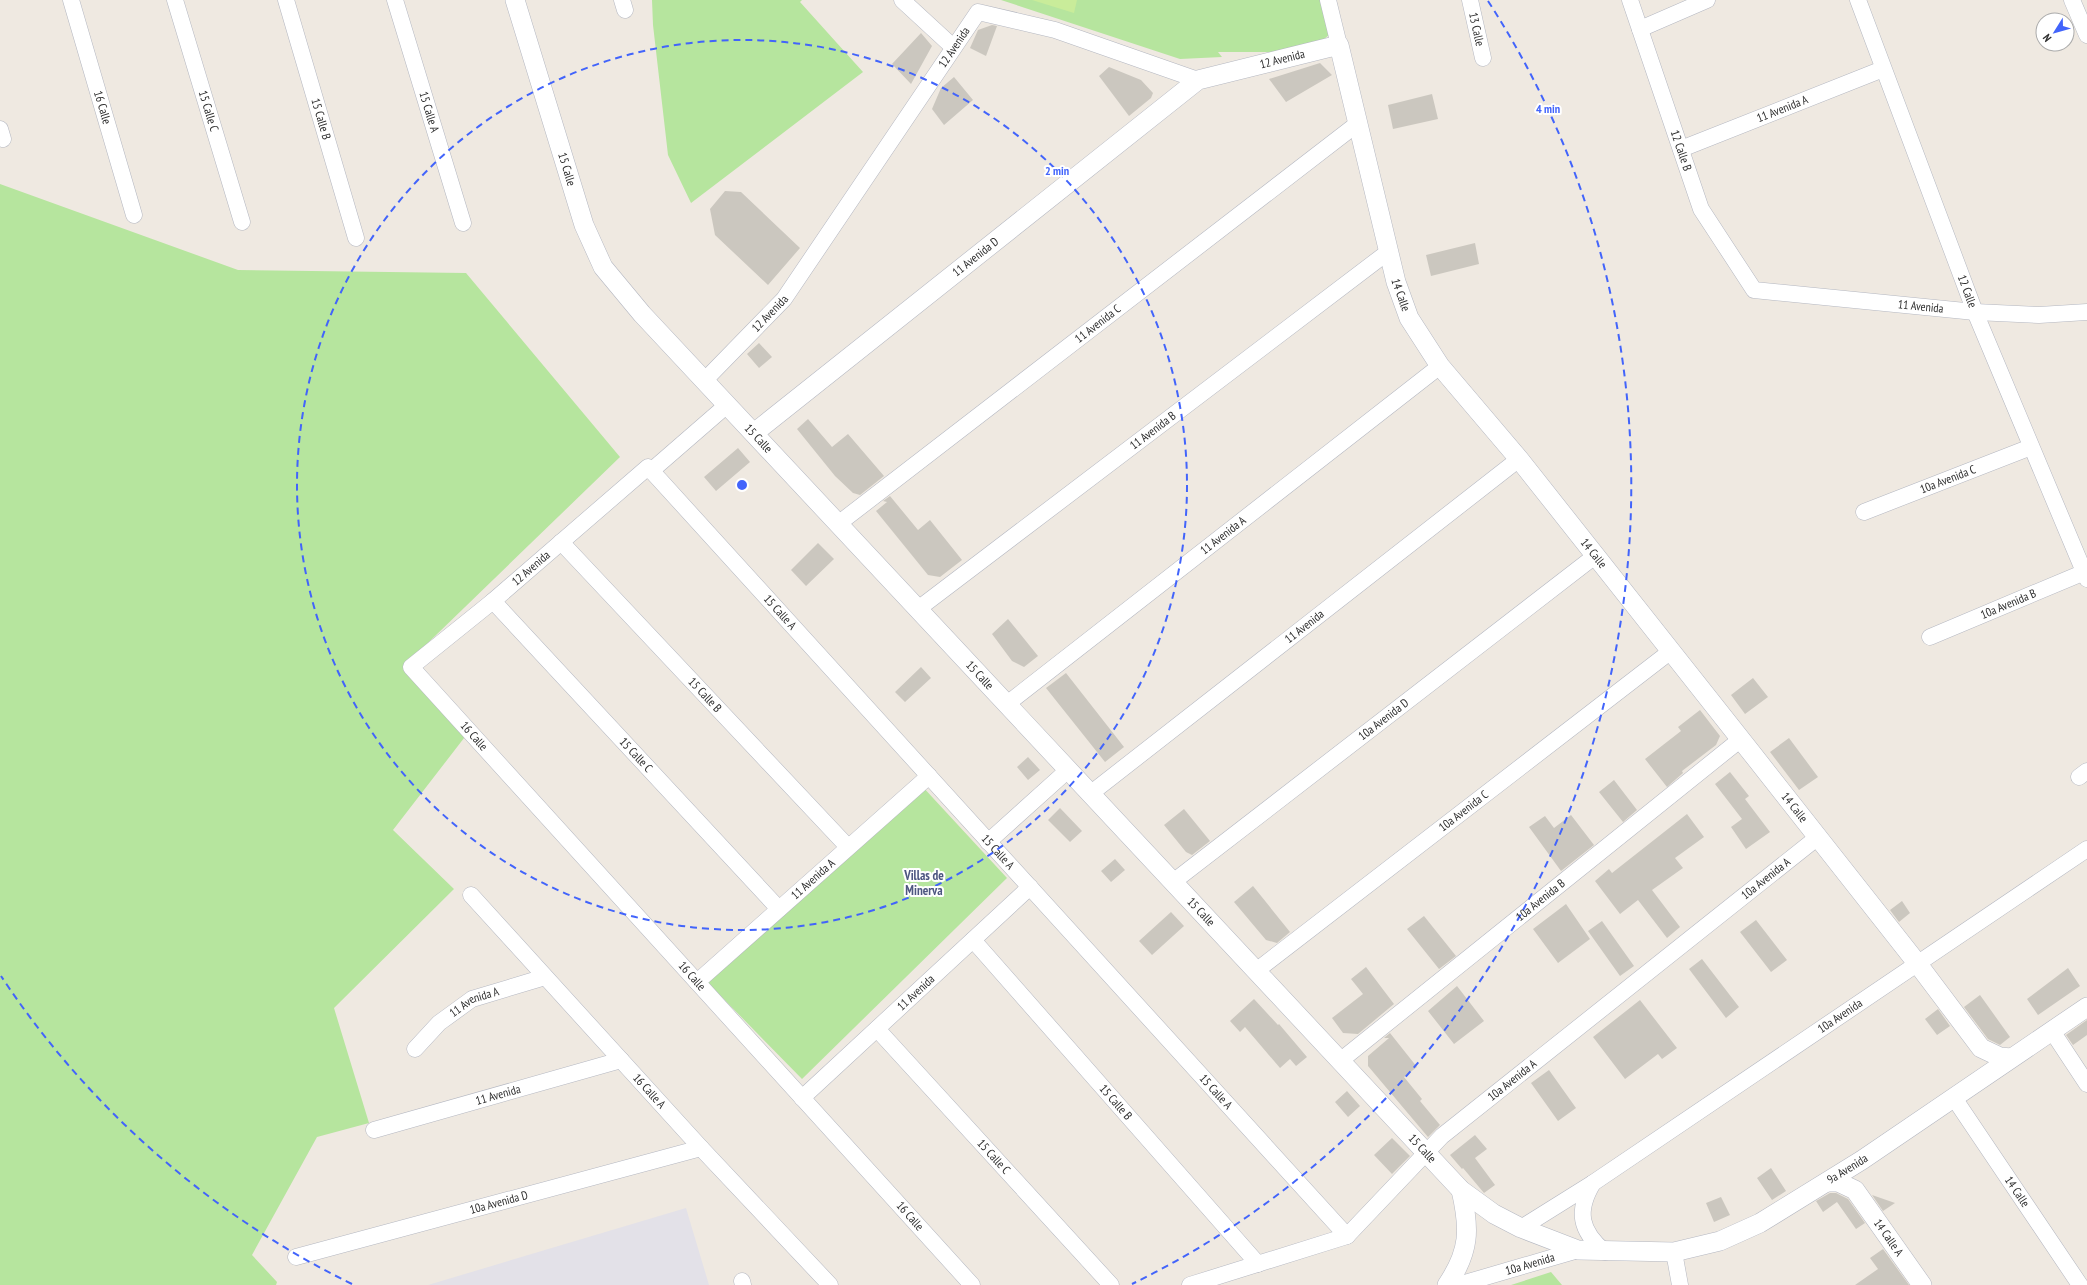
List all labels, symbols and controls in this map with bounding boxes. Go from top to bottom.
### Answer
street label: 13 Calle [1466,11,1488,47]
north arrow [2035,12,2075,52]
street label: 12 Avenida [935,24,973,70]
text: N [2040,31,2054,45]
street label: 12 Avenida [1258,46,1306,71]
street label: 16 Calle [91,89,115,126]
street label: 15 Calle C [196,89,222,134]
street label: 15 Calle A [416,89,443,134]
street label: 11 Avenida A [1754,91,1810,125]
street label: 15 Calle B [308,96,335,142]
text: 4 min [1536,101,1560,116]
street label: 12 Calle B [1668,128,1696,173]
street label: 15 Calle [555,151,580,188]
text: 2 min [1045,163,1069,178]
street label: 11 Avenida D [949,234,1001,279]
street label: 12 Calle [1955,272,1981,310]
street label: 14 Calle [1388,277,1414,313]
street label: 12 Avenida [748,292,791,335]
street label: 11 Avenida [1897,296,1944,316]
street label: 11 Avenida C [1072,301,1124,346]
street label: 11 Avenida B [1127,408,1179,452]
street label: 15 Calle [742,421,776,456]
street label: 10a Avenida C [1918,461,1978,497]
centre of rings [735,478,749,492]
street label: 11 Avenida A [1197,512,1249,557]
street label: 14 Calle [1578,535,1611,571]
street label: 12 Avenida [508,547,553,589]
street label: 10a Avenida B [1978,585,2039,622]
street label: 15 Calle A [761,591,800,633]
street label: 11 Avenida [1281,606,1327,646]
street label: 15 Calle [963,657,997,692]
street label: 15 Calle B [685,674,725,715]
street label: 10a Avenida D [1355,695,1411,743]
street label: 16 Calle [457,718,491,753]
street label: 15 Calle C [616,734,656,775]
street label: 10a Avenida C [1435,786,1491,834]
street label: 14 Calle [1778,789,1811,825]
street label: 15 Calle A [979,831,1018,872]
street label: 10a Avenida A [1738,854,1793,902]
street label: 11 Avenida A [787,855,838,902]
district label: Villas de Minerva [903,867,944,899]
street label: 10a Avenida B [1512,875,1568,924]
street label: 15 Calle [1184,894,1218,929]
street label: 16 Calle [675,958,709,993]
street label: 11 Avenida [893,971,937,1013]
street label: 11 Avenida A [446,983,501,1020]
street label: 10a Avenida [1814,995,1865,1036]
street label: 10a Avenida A [1484,1056,1540,1104]
street label: 16 Calle A [630,1070,670,1112]
street label: 15 Calle A [1197,1071,1236,1112]
street label: 11 Avenida [474,1081,522,1108]
street label: 15 Calle B [1096,1081,1136,1123]
street label: 15 Calle [1406,1131,1440,1166]
street label: 15 Calle C [974,1136,1014,1177]
street label: 9a Avenida [1824,1150,1871,1187]
street label: 14 Calle [2002,1173,2033,1210]
street label: 10a Avenida D [468,1187,529,1217]
street label: 16 Calle [893,1198,927,1233]
street label: 14 Calle A [1871,1216,1907,1259]
street label: 10a Avenida [1503,1249,1556,1278]

